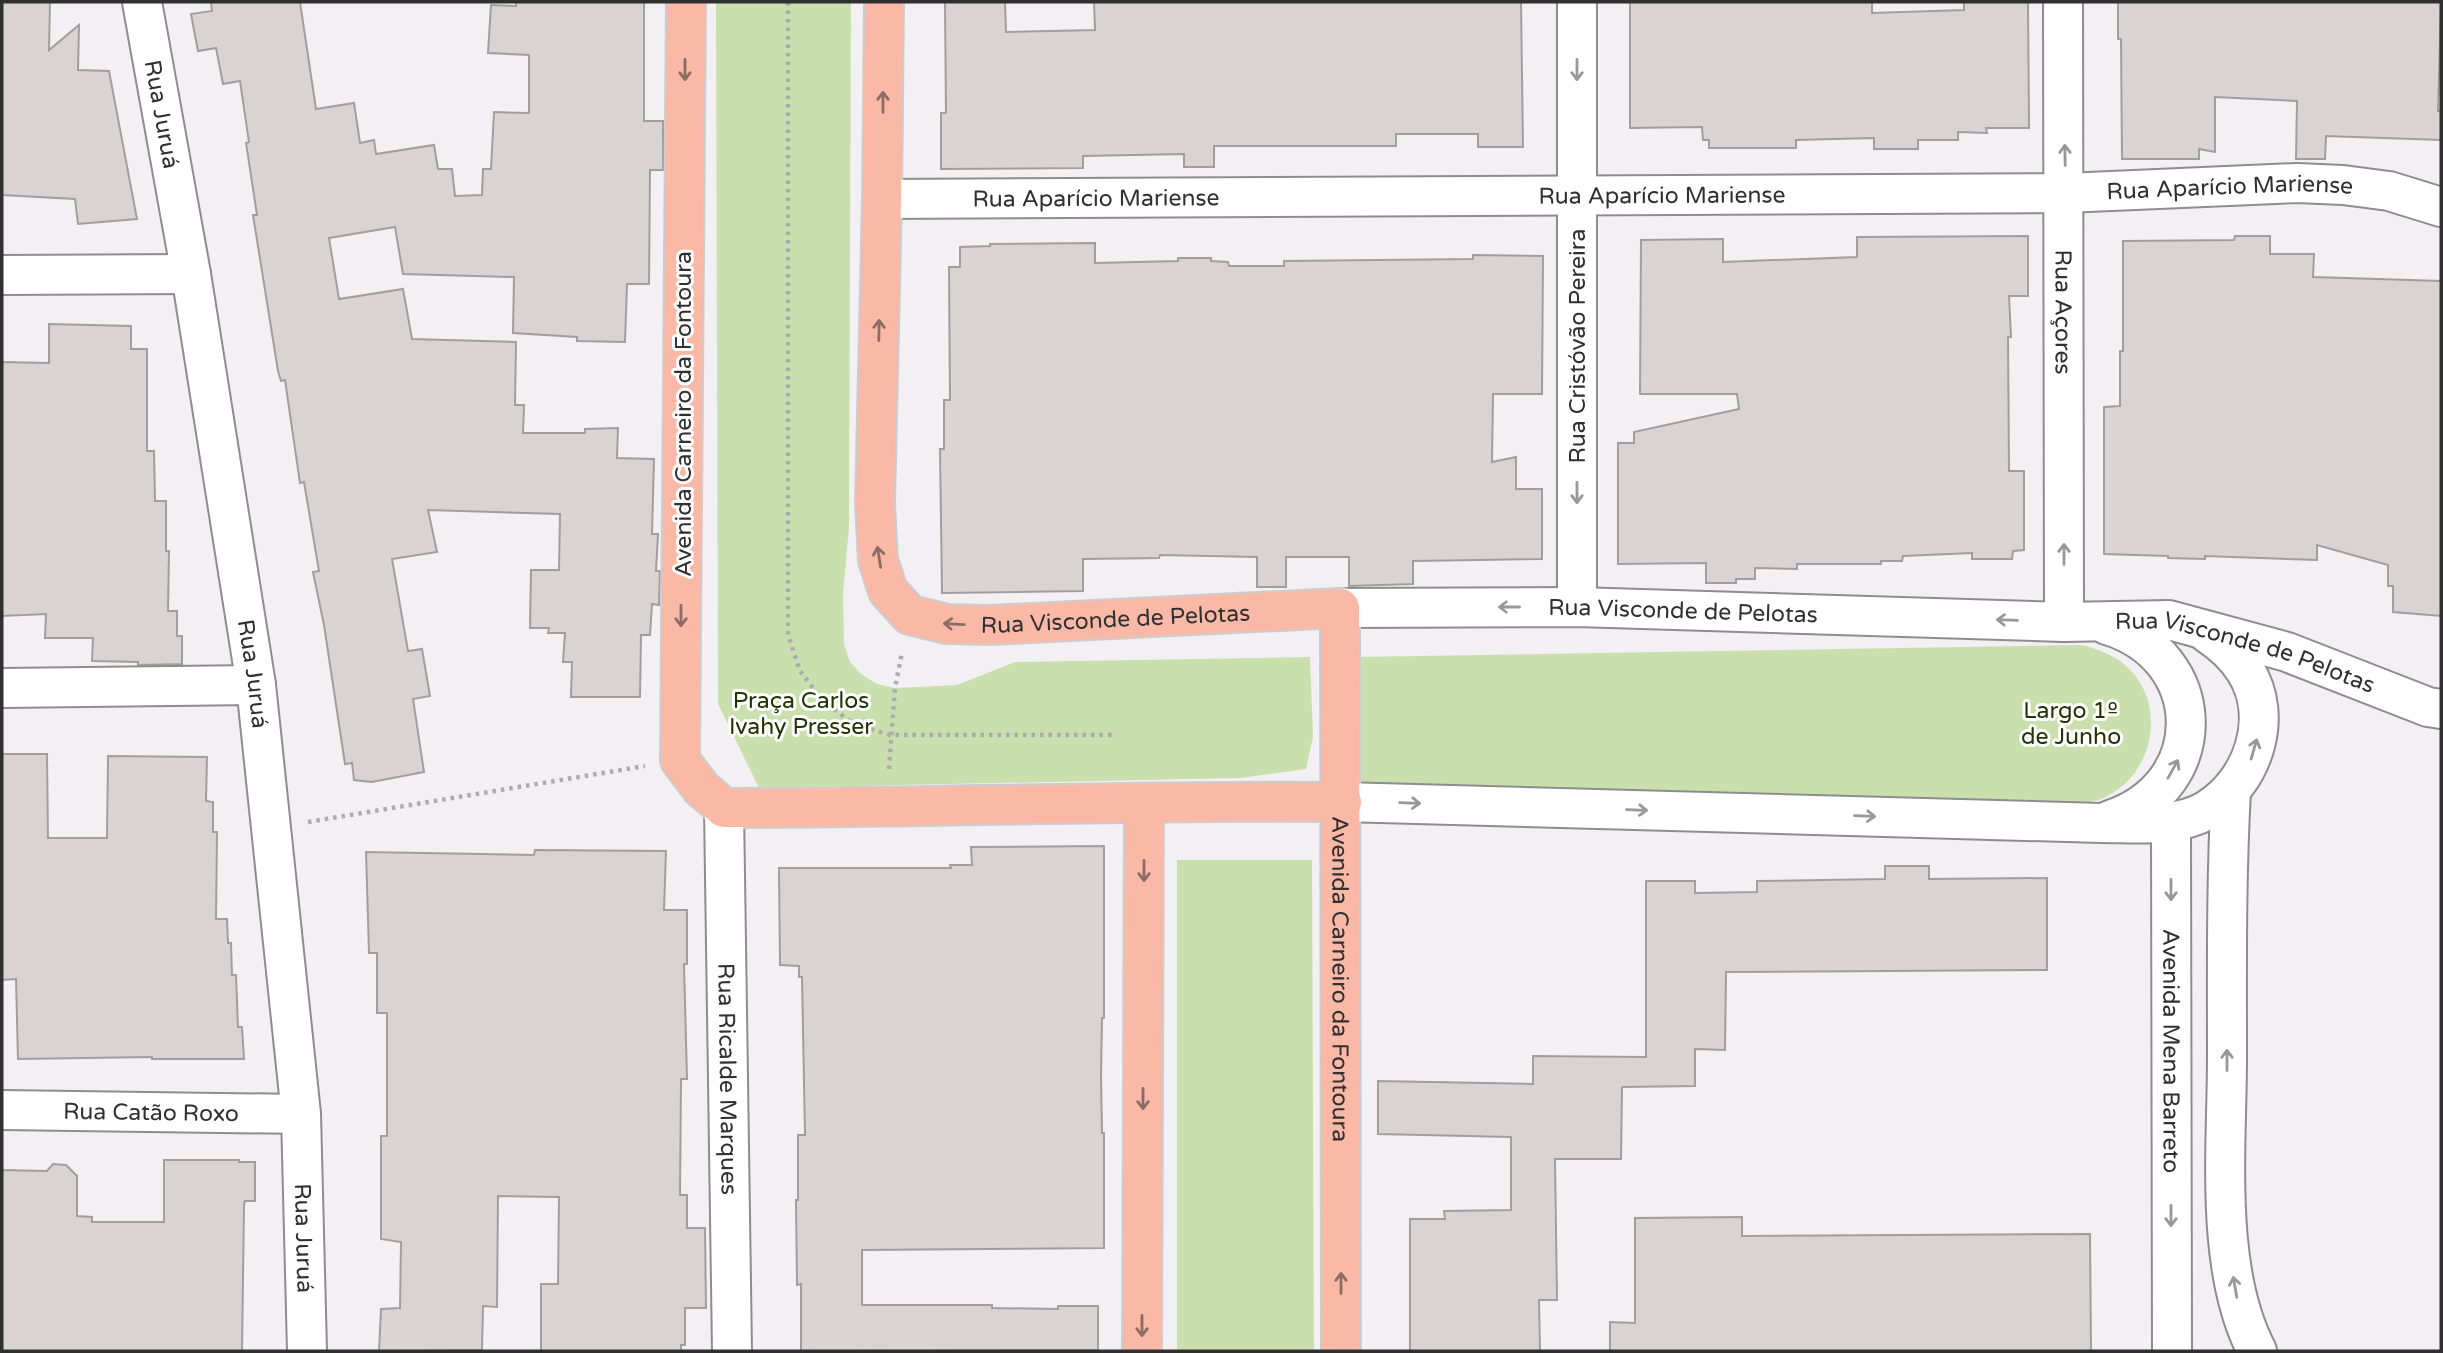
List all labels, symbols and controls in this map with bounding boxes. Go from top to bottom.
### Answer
street label: Rua Juruá [138,58,185,171]
one-way arrow [678,58,692,81]
one-way arrow [1570,58,1584,81]
one-way arrow [876,91,890,114]
one-way arrow [2058,144,2071,167]
street label: Rua Aparício Mariense [2106,170,2355,206]
street label: Rua Aparício Mariense [1538,181,1786,211]
street label: Rua Aparício Mariense [972,184,1220,214]
street label: Rua Cristóvão Pereira [1564,228,1592,464]
street label: Rua Açores [2048,250,2077,374]
street label: Avenida Carneiro da Fontoura [670,251,698,577]
one-way arrow [872,318,886,341]
one-way arrow [1570,482,1584,505]
one-way arrow [2057,543,2071,566]
one-way arrow [872,546,885,569]
street label: Rua Visconde de Pelotas [1548,594,1818,629]
street label: Rua Visconde de Pelotas [980,599,1251,640]
one-way arrow [1497,600,1520,614]
one-way arrow [674,604,688,627]
street label: Rua Visconde de Pelotas [2115,606,2379,700]
one-way arrow [1996,614,2019,627]
street label: Rua Juruá [231,617,273,730]
one-way arrow [943,617,966,630]
park label: Praça Carlos Ivahy Presser [729,687,873,741]
park label: Largo 1º de Junho [2021,697,2121,751]
one-way arrow [2248,738,2261,761]
one-way arrow [2166,760,2180,780]
one-way arrow [1398,797,1421,810]
one-way arrow [1626,803,1649,817]
one-way arrow [1853,810,1876,823]
street label: Avenida Carneiro da Fontoura [1325,816,1354,1142]
one-way arrow [1137,859,1151,882]
one-way arrow [2164,878,2178,901]
street label: Avenida Mena Barreto [2156,929,2185,1173]
street label: Rua Ricalde Marques [711,963,743,1195]
one-way arrow [2220,1049,2234,1072]
one-way arrow [1136,1087,1150,1110]
street label: Rua Catão Roxo [63,1098,239,1128]
street label: Rua Juruá [288,1183,319,1293]
one-way arrow [2164,1204,2178,1227]
one-way arrow [1334,1272,1348,1295]
one-way arrow [2228,1276,2241,1299]
one-way arrow [1135,1314,1149,1337]

